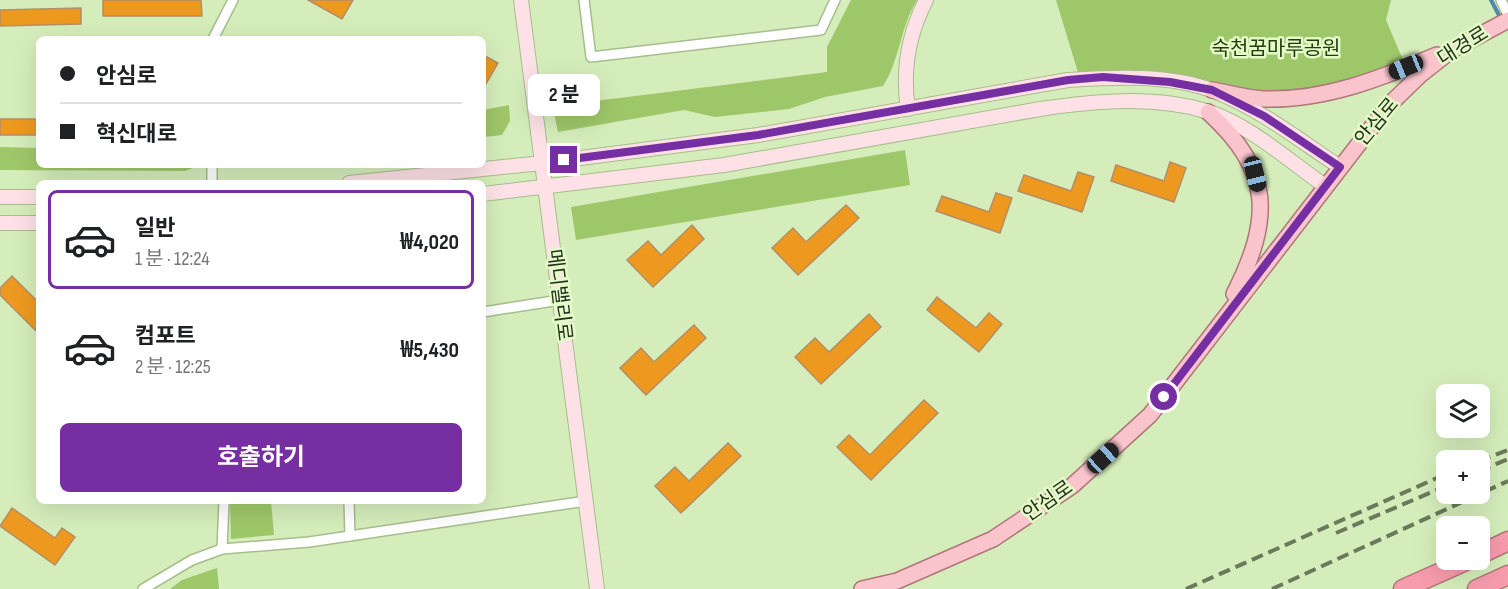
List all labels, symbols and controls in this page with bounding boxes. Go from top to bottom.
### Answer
street label: 대경로 [1433,21,1493,71]
park label: 숙천꿈마루공원 [1212,37,1340,61]
car [1386,52,1426,82]
text: 안심로 [96,63,157,90]
callout: 2 분 [528,73,600,115]
text: 2 분 [549,83,579,107]
street label: 안심로 [1350,93,1404,151]
text: 혁신대로 [96,121,177,148]
route end [550,146,577,173]
car [1242,154,1268,194]
icon: car [63,213,117,267]
text: 일반 [135,215,175,242]
text: ₩4,020 [400,229,459,256]
text: 1 분 · 12:24 [135,247,210,271]
street label: 메디밸리로 [541,248,577,342]
icon: car [63,321,117,375]
text: 컴포트 [135,323,196,350]
text: ₩5,430 [400,337,459,364]
text: 2 분 · 12:25 [135,355,211,379]
route start [1150,383,1177,410]
map controls [1436,384,1490,570]
button: layers [1436,384,1490,438]
button: 호출하기 [60,423,462,492]
car [1084,439,1122,477]
button: + [1436,450,1490,504]
street label: 안심로 [1019,475,1077,527]
button: − [1436,516,1490,570]

